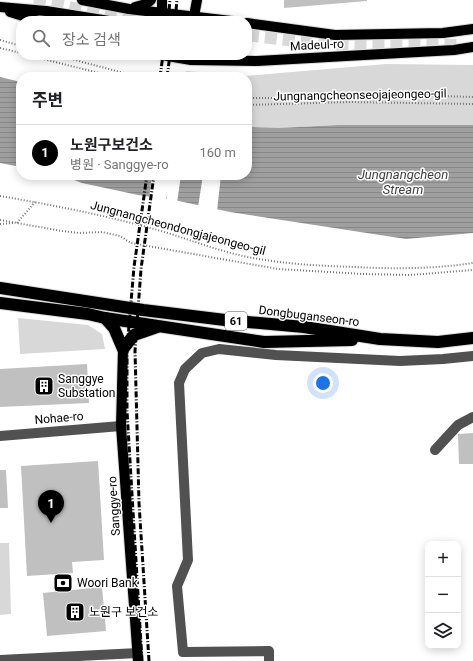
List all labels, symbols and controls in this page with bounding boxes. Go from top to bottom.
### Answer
search box [16,16,252,60]
icon: search [30,27,52,49]
text: 장소 검색 [62,31,121,49]
street label: Madeul-ro [290,37,344,53]
street label: Jungnangcheonseojajeongeo-gil [273,86,447,104]
text: 주변 [32,90,63,110]
text: 노원구보건소 [70,136,153,154]
text: 1 [41,145,49,160]
text: 160 m [199,145,236,160]
text: 병원 · Sanggye-ro [70,157,169,172]
water label: Jungnangcheon Stream [358,167,448,197]
street label: Jungnangcheondongjajeongeo-gil [89,198,267,258]
street label: Dongbuganseon-ro [258,303,360,329]
road number: 61 [225,312,247,330]
place label: Sanggye Substation [58,372,115,400]
your location [313,373,333,393]
building icon: Sanggye Substation [33,375,55,397]
street label: Nohae-ro [34,409,84,427]
street label: Sanggye-ro [105,476,123,536]
pin: 1 [38,490,64,523]
map controls [425,541,461,649]
button: + [425,541,461,577]
bank icon: Woori Bank [52,572,74,594]
place label: Woori Bank [77,576,139,590]
button: − [425,577,461,613]
building icon: 노원구 보건소 [64,601,86,623]
place label: 노원구 보건소 [89,605,158,619]
button: layers [425,613,461,649]

